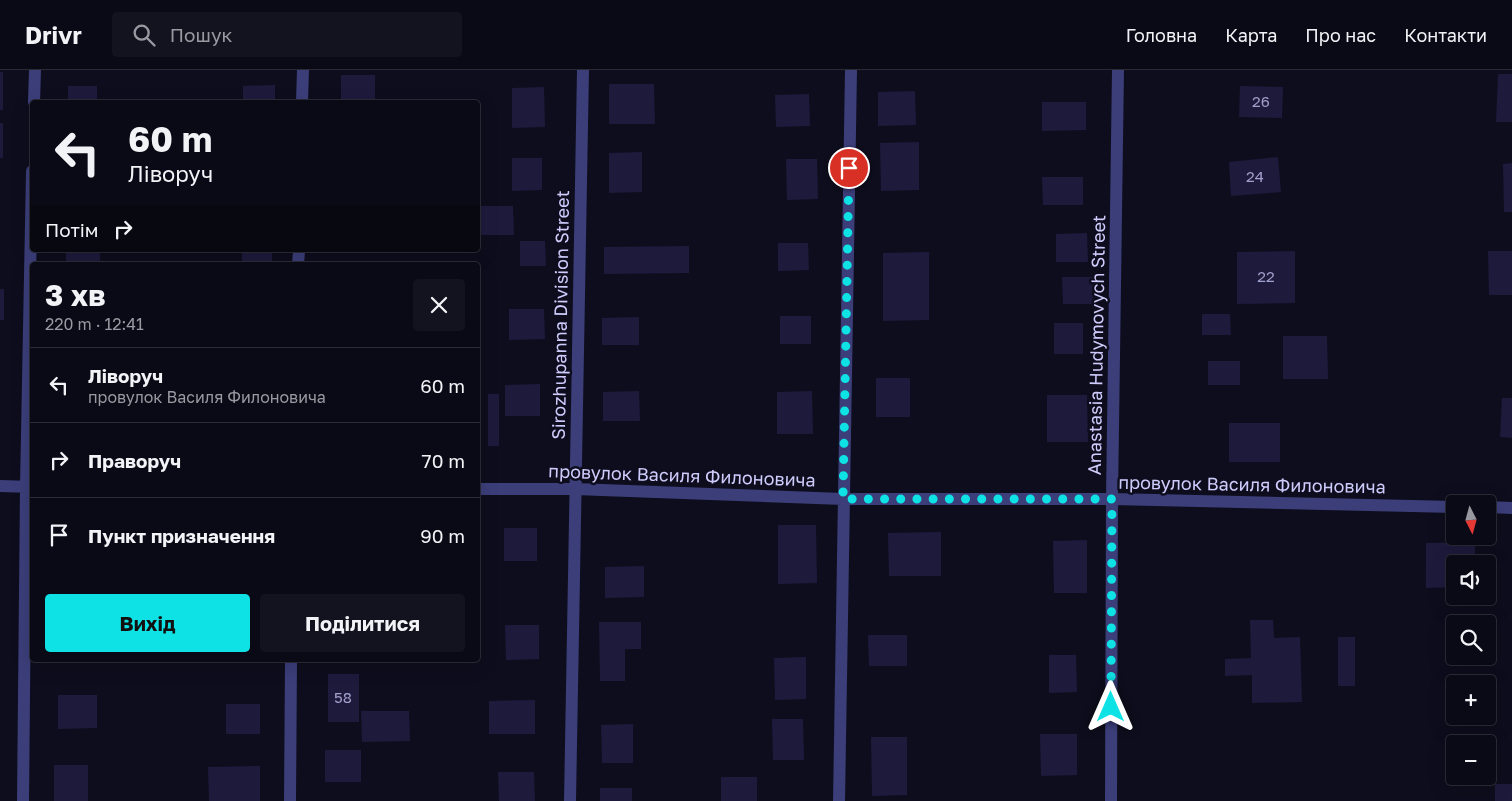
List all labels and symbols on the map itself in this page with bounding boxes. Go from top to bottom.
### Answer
house number: 26 [1252,92,1270,110]
pin [828,147,870,189]
house number: 24 [1246,167,1264,185]
street label: Sirozhupanna Division Street [547,190,573,440]
street label: Anastasia Hudymovych Street [1083,215,1109,475]
house number: 22 [1257,267,1275,285]
street label: провулок Василя Филоновича [548,459,816,491]
street label: провулок Василя Филоновича [1118,471,1386,497]
north arrow [1446,495,1496,545]
position arrow [1084,680,1136,732]
house number: 58 [334,688,352,706]

